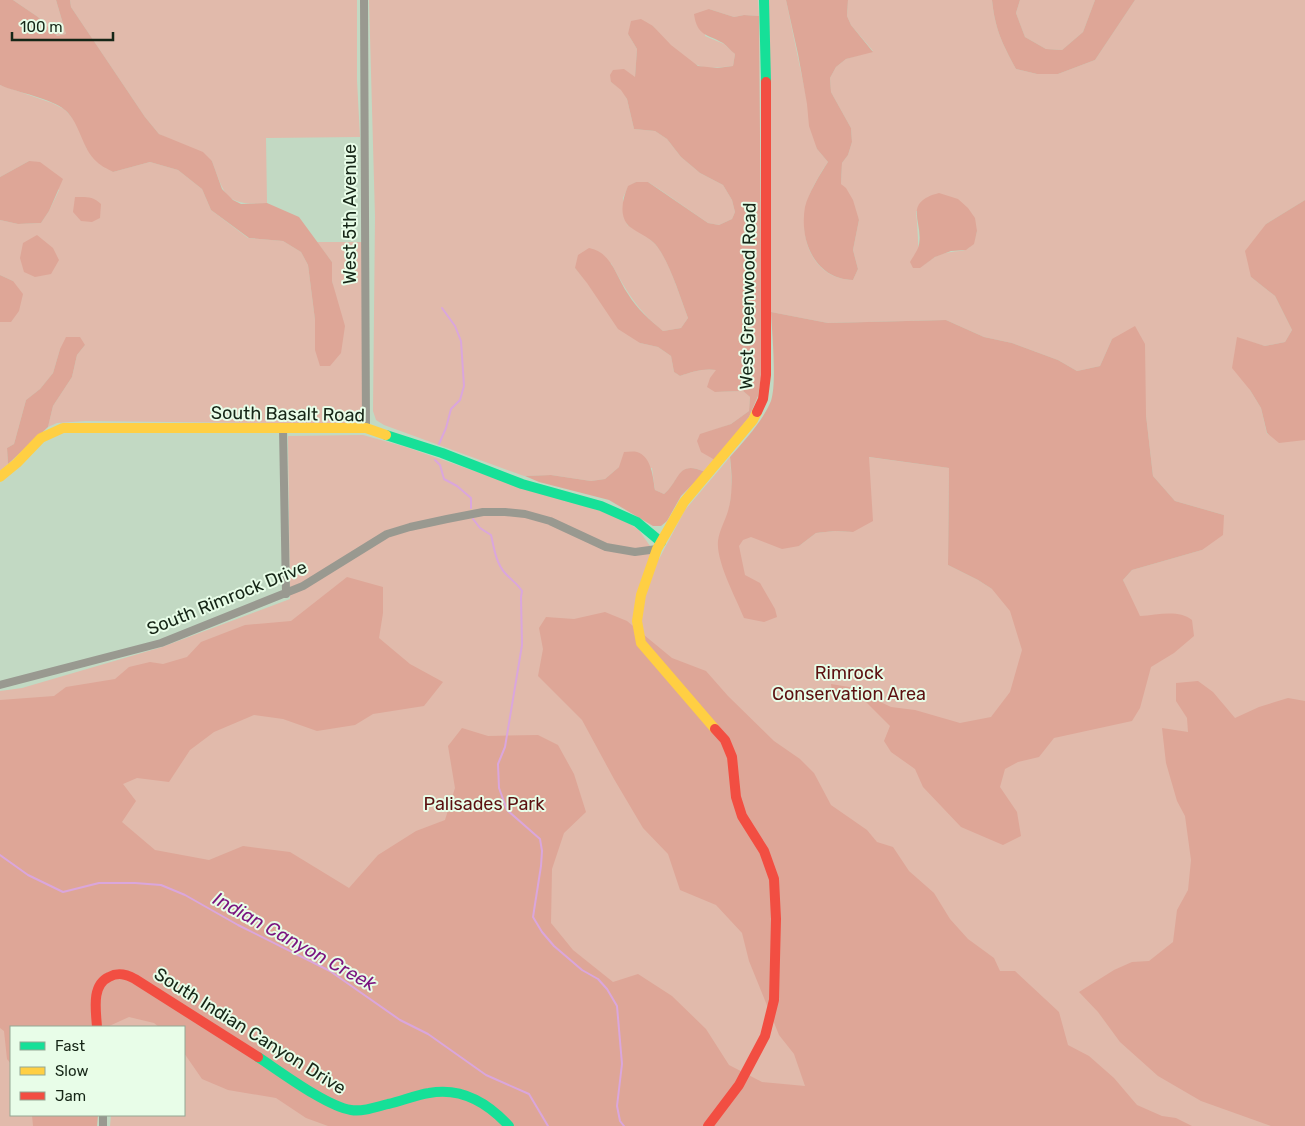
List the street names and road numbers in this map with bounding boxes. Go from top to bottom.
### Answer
street label: West 5th Avenue [339,144,361,284]
street label: West Greenwood Road [735,202,761,390]
street label: South Basalt Road [211,402,365,426]
street label: South Rimrock Drive [144,556,310,640]
street label: South Indian Canyon Drive [150,963,350,1099]

